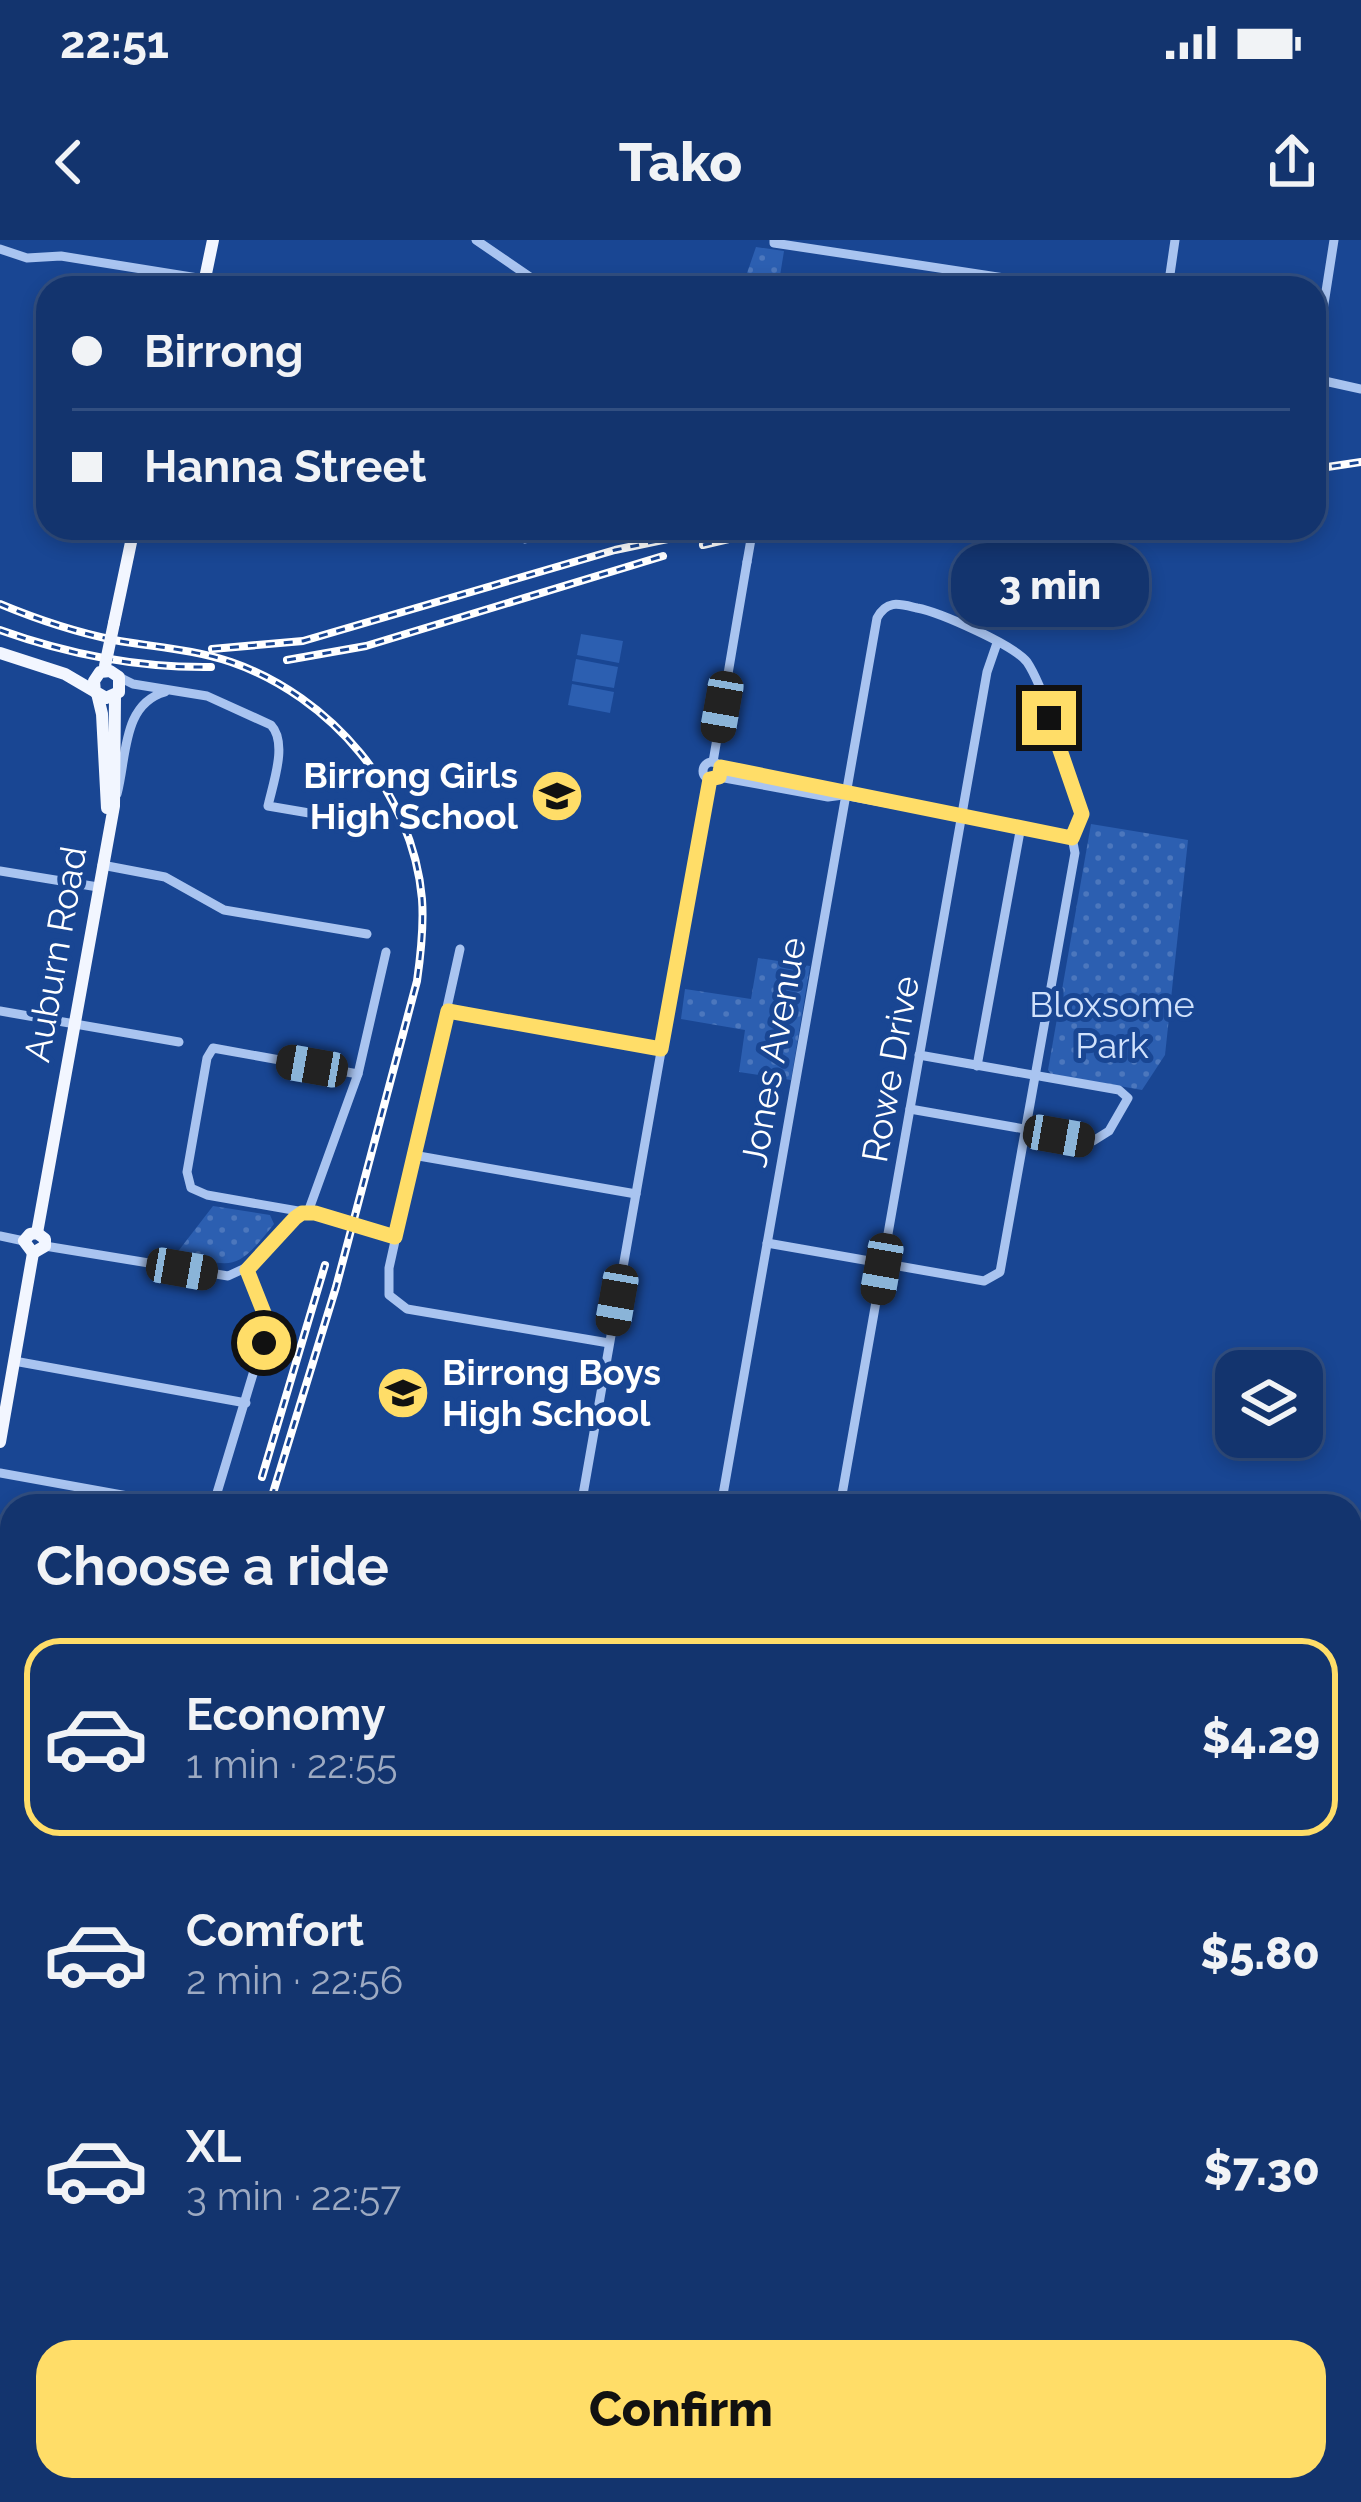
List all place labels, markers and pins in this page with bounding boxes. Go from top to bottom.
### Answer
place label: Birrong Girls High School [303,754,519,837]
school or university icon: Birrong Girls High School [529,768,585,824]
place label: Birrong Boys High School [442,1351,661,1434]
school or university icon: Birrong Boys High School [375,1365,431,1421]

